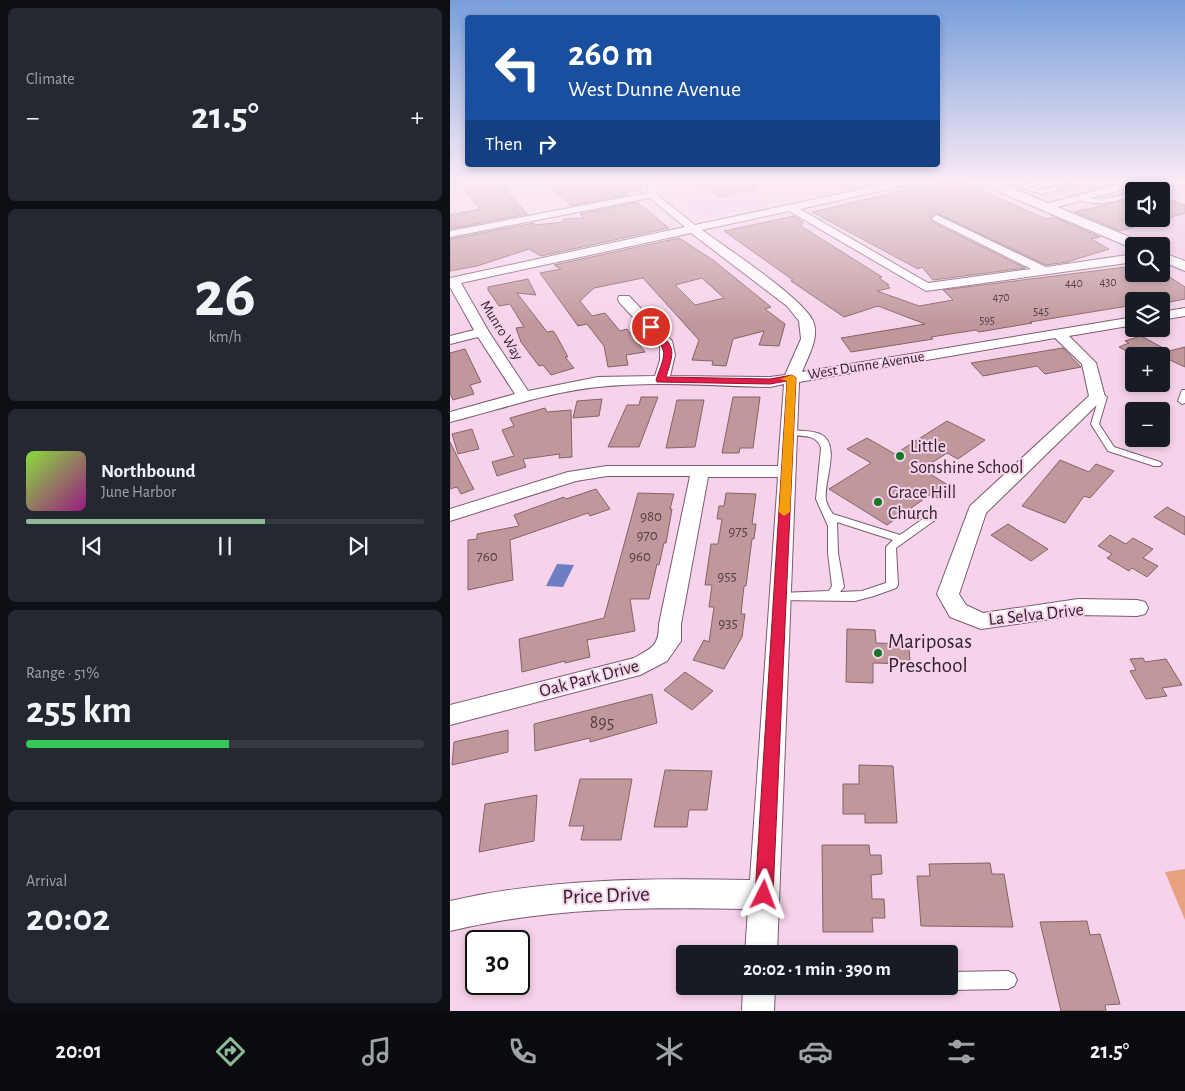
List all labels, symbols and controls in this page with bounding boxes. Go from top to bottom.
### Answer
icon: left [485,35,550,100]
text: 260 m [568,37,653,72]
text: Climate [26,71,75,87]
text: West Dunne Avenue [568,78,741,100]
text: 21.5° [191,98,259,136]
text: − [26,104,39,132]
text: + [411,104,424,132]
icon: right [533,130,561,158]
text: Then [485,135,523,154]
map controls [1125,182,1170,447]
button: sound [1125,182,1170,227]
button: search [1125,237,1170,282]
text: 26 [194,263,256,328]
house number: 430 [1099,276,1117,288]
house number: 440 [1065,277,1083,289]
house number: 470 [992,291,1010,303]
button: layers [1125,292,1170,337]
street label: Munro Way [477,298,526,363]
house number: 545 [1033,305,1049,317]
pin [630,306,672,348]
icon: arrive [637,313,665,341]
house number: 595 [979,314,995,326]
text: km/h [208,329,242,345]
button: + [1125,347,1170,392]
street label: West Dunne Avenue [807,349,926,382]
button: − [1125,402,1170,447]
place label: Little Sonshine School [910,438,1024,477]
marker: Little Sonshine School [894,450,906,462]
text: Northbound [101,462,196,481]
text: June Harbor [101,484,176,500]
place label: Grace Hill Church [888,484,956,523]
marker: Grace Hill Church [872,496,884,508]
house number: 980 [640,509,662,524]
house number: 975 [728,524,748,539]
house number: 970 [636,528,658,543]
icon: previous [78,532,106,560]
icon: pause [211,532,239,560]
icon: next [344,532,372,560]
house number: 760 [476,549,498,564]
house number: 960 [629,549,651,564]
house number: 955 [717,569,737,584]
street label: La Selva Drive [988,601,1085,629]
house number: 935 [718,616,738,631]
place label: Mariposas Preschool [888,631,972,676]
marker: Mariposas Preschool [872,647,884,659]
street label: Oak Park Drive [537,657,641,701]
text: Range · 51% [26,665,100,681]
text: 255 km [26,692,132,730]
house number: 895 [590,714,614,732]
position arrow [737,868,789,920]
text: Arrival [26,873,67,889]
street label: Price Drive [562,883,650,908]
text: 20:02 [26,900,110,938]
speed limit sign: 30 [465,930,530,995]
text: 20:02 · 1 min · 390 m [743,960,891,979]
icon: directions [213,1034,248,1069]
icon: music [359,1034,394,1069]
icon: phone [505,1034,540,1069]
icon: climate [652,1034,687,1069]
icon: car [798,1034,833,1069]
icon: filters [944,1034,979,1069]
text: 20:01 [56,1040,102,1062]
text: 21.5° [1090,1040,1129,1062]

